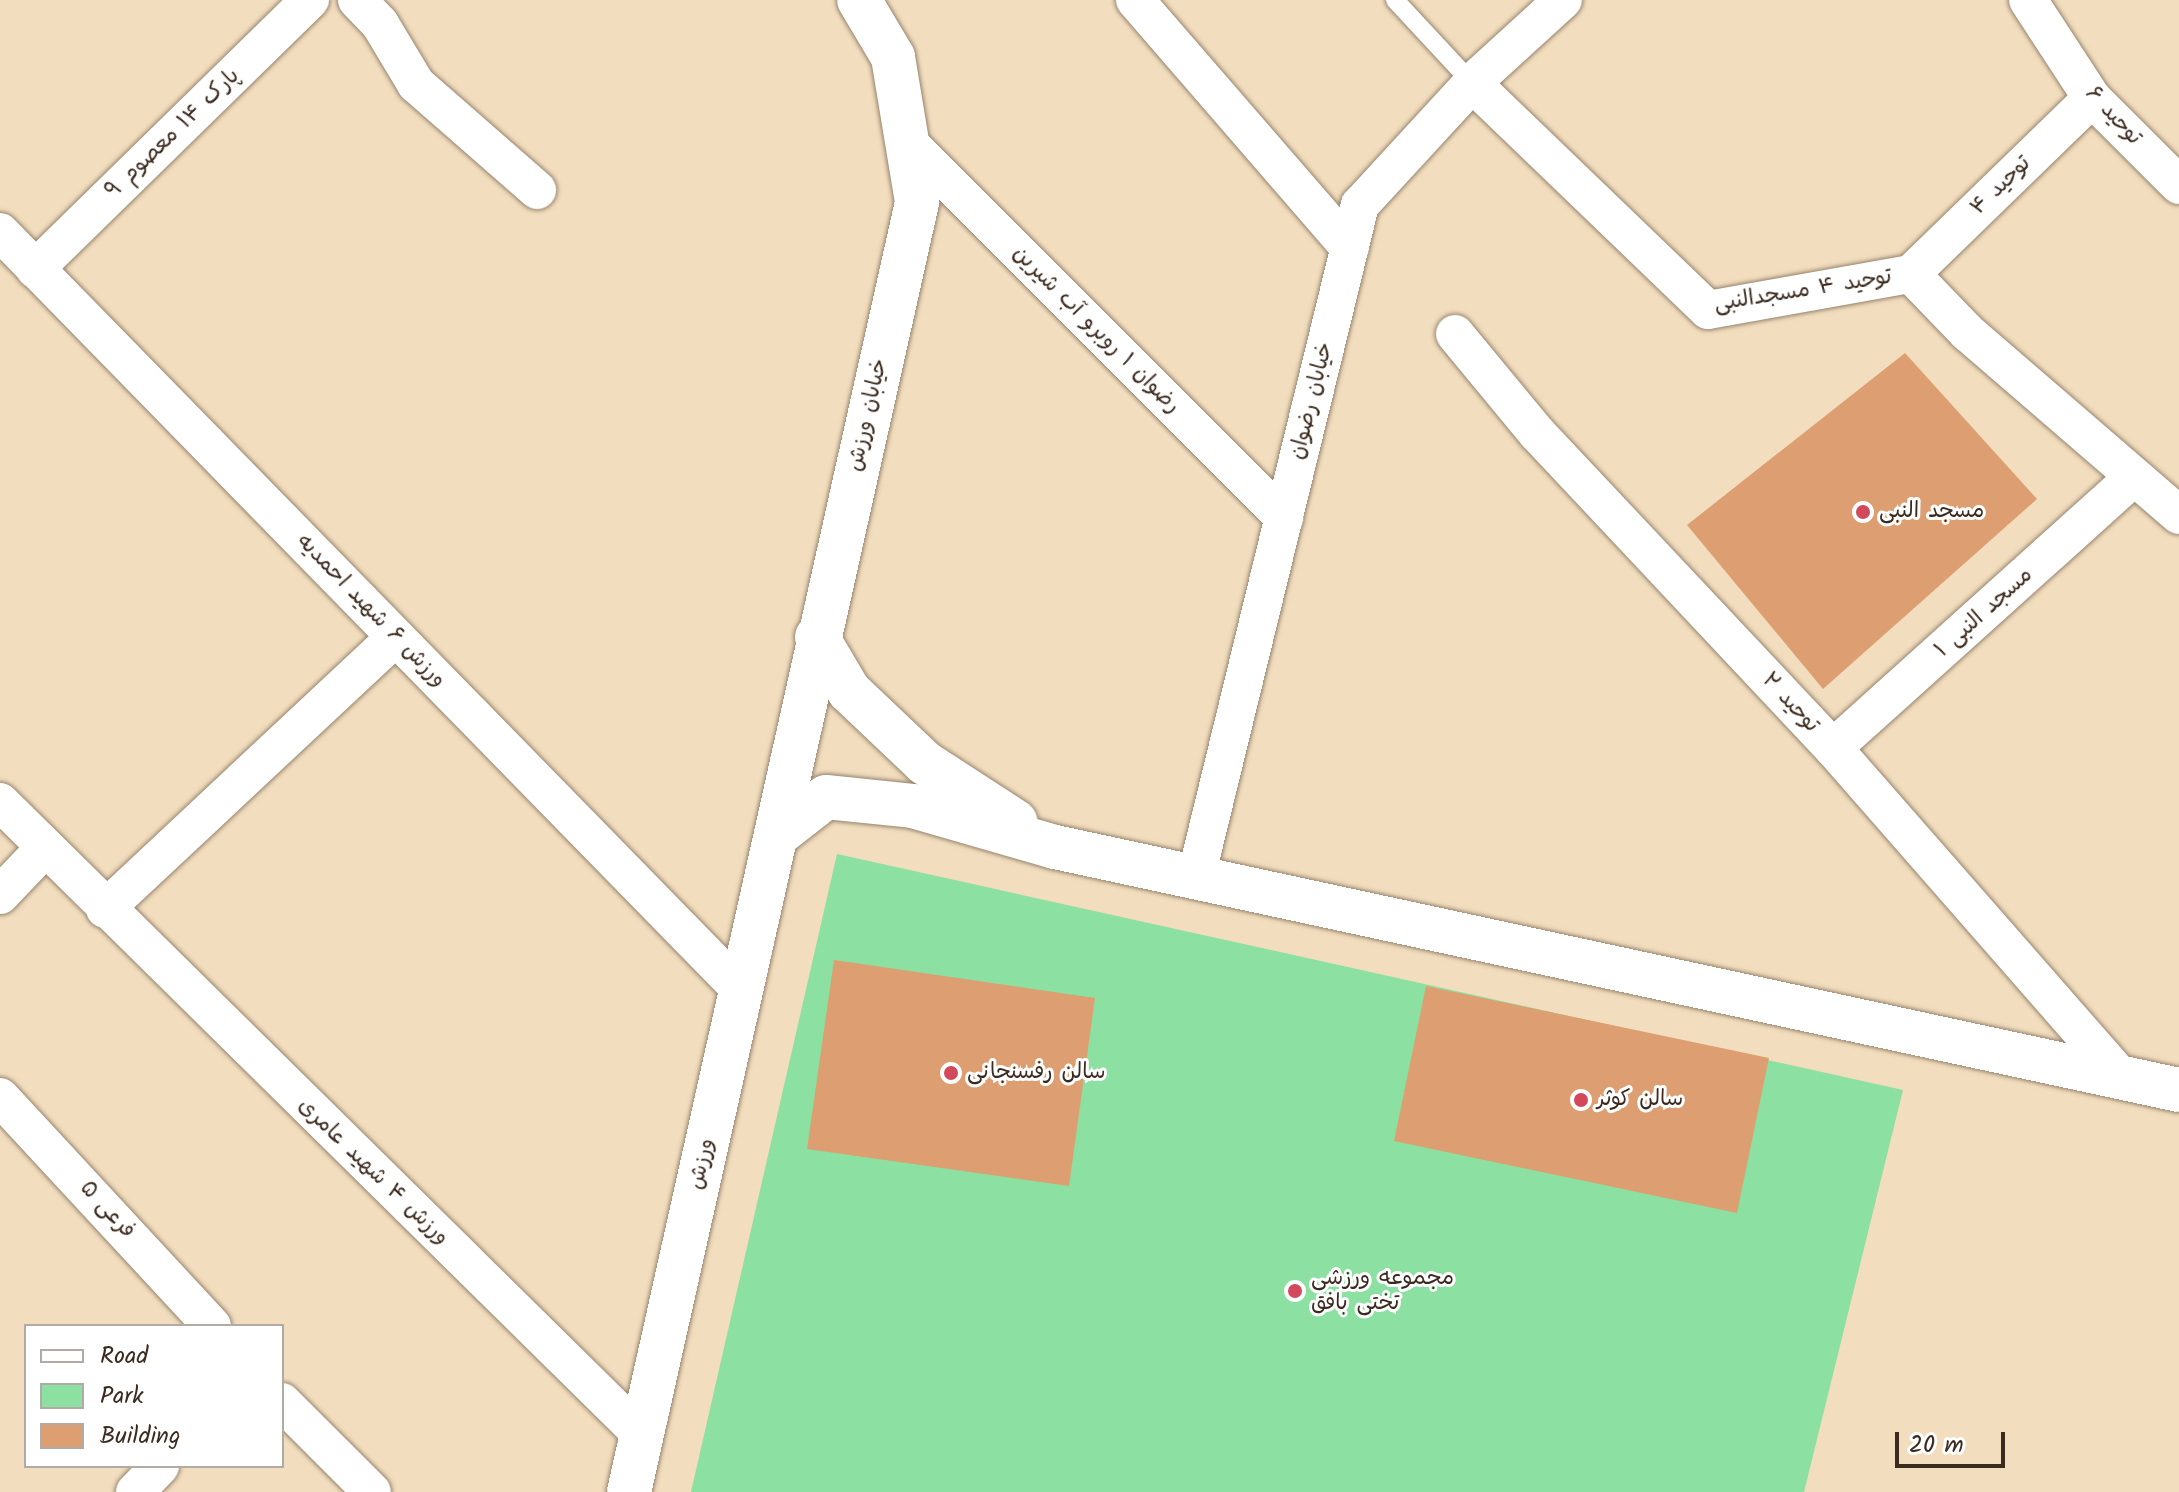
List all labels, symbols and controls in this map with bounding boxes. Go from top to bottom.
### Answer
street label: پارک ۱۴ معصوم ۹ [100,63,246,205]
street label: توحید ۶ [2079,81,2147,151]
street label: توحید ۴ [1965,151,2037,221]
street label: رضوان ۱ روبرو آب شیرین [1007,241,1185,419]
street label: توحید ۴ مسجدالنبی [1712,264,1894,318]
street label: خیابان رضوان [1285,340,1339,462]
street label: خیابان ورزش [842,356,894,474]
place label: مسجد النبی [1879,499,1984,525]
marker: مسجد النبی [1854,503,1872,521]
street label: ورزش ۶ شهید احمدیه [291,529,451,693]
street label: مسجد النبی ۱ [1930,562,2038,664]
street label: توحید ۲ [1756,668,1824,738]
place label: سالن رفسنجانی [967,1060,1106,1086]
marker: سالن رفسنجانی [942,1064,960,1082]
place label: سالن کوثر [1597,1087,1683,1113]
marker: سالن کوثر [1572,1091,1590,1109]
street label: ورزش ۴ شهید عامری [292,1093,454,1251]
street label: ورزش [683,1136,721,1192]
street label: فرعی ۵ [74,1176,140,1244]
place label: مجموعه ورزشی تختی بافق [1311,1265,1454,1316]
marker: مجموعه ورزشی تختی بافق [1286,1282,1304,1300]
legend [24,1324,284,1468]
text: Road [100,1337,148,1376]
text: Park [100,1377,144,1416]
scale bar [1899,1416,2009,1466]
text: Building [100,1417,180,1456]
text: 20 m [1909,1426,1964,1465]

